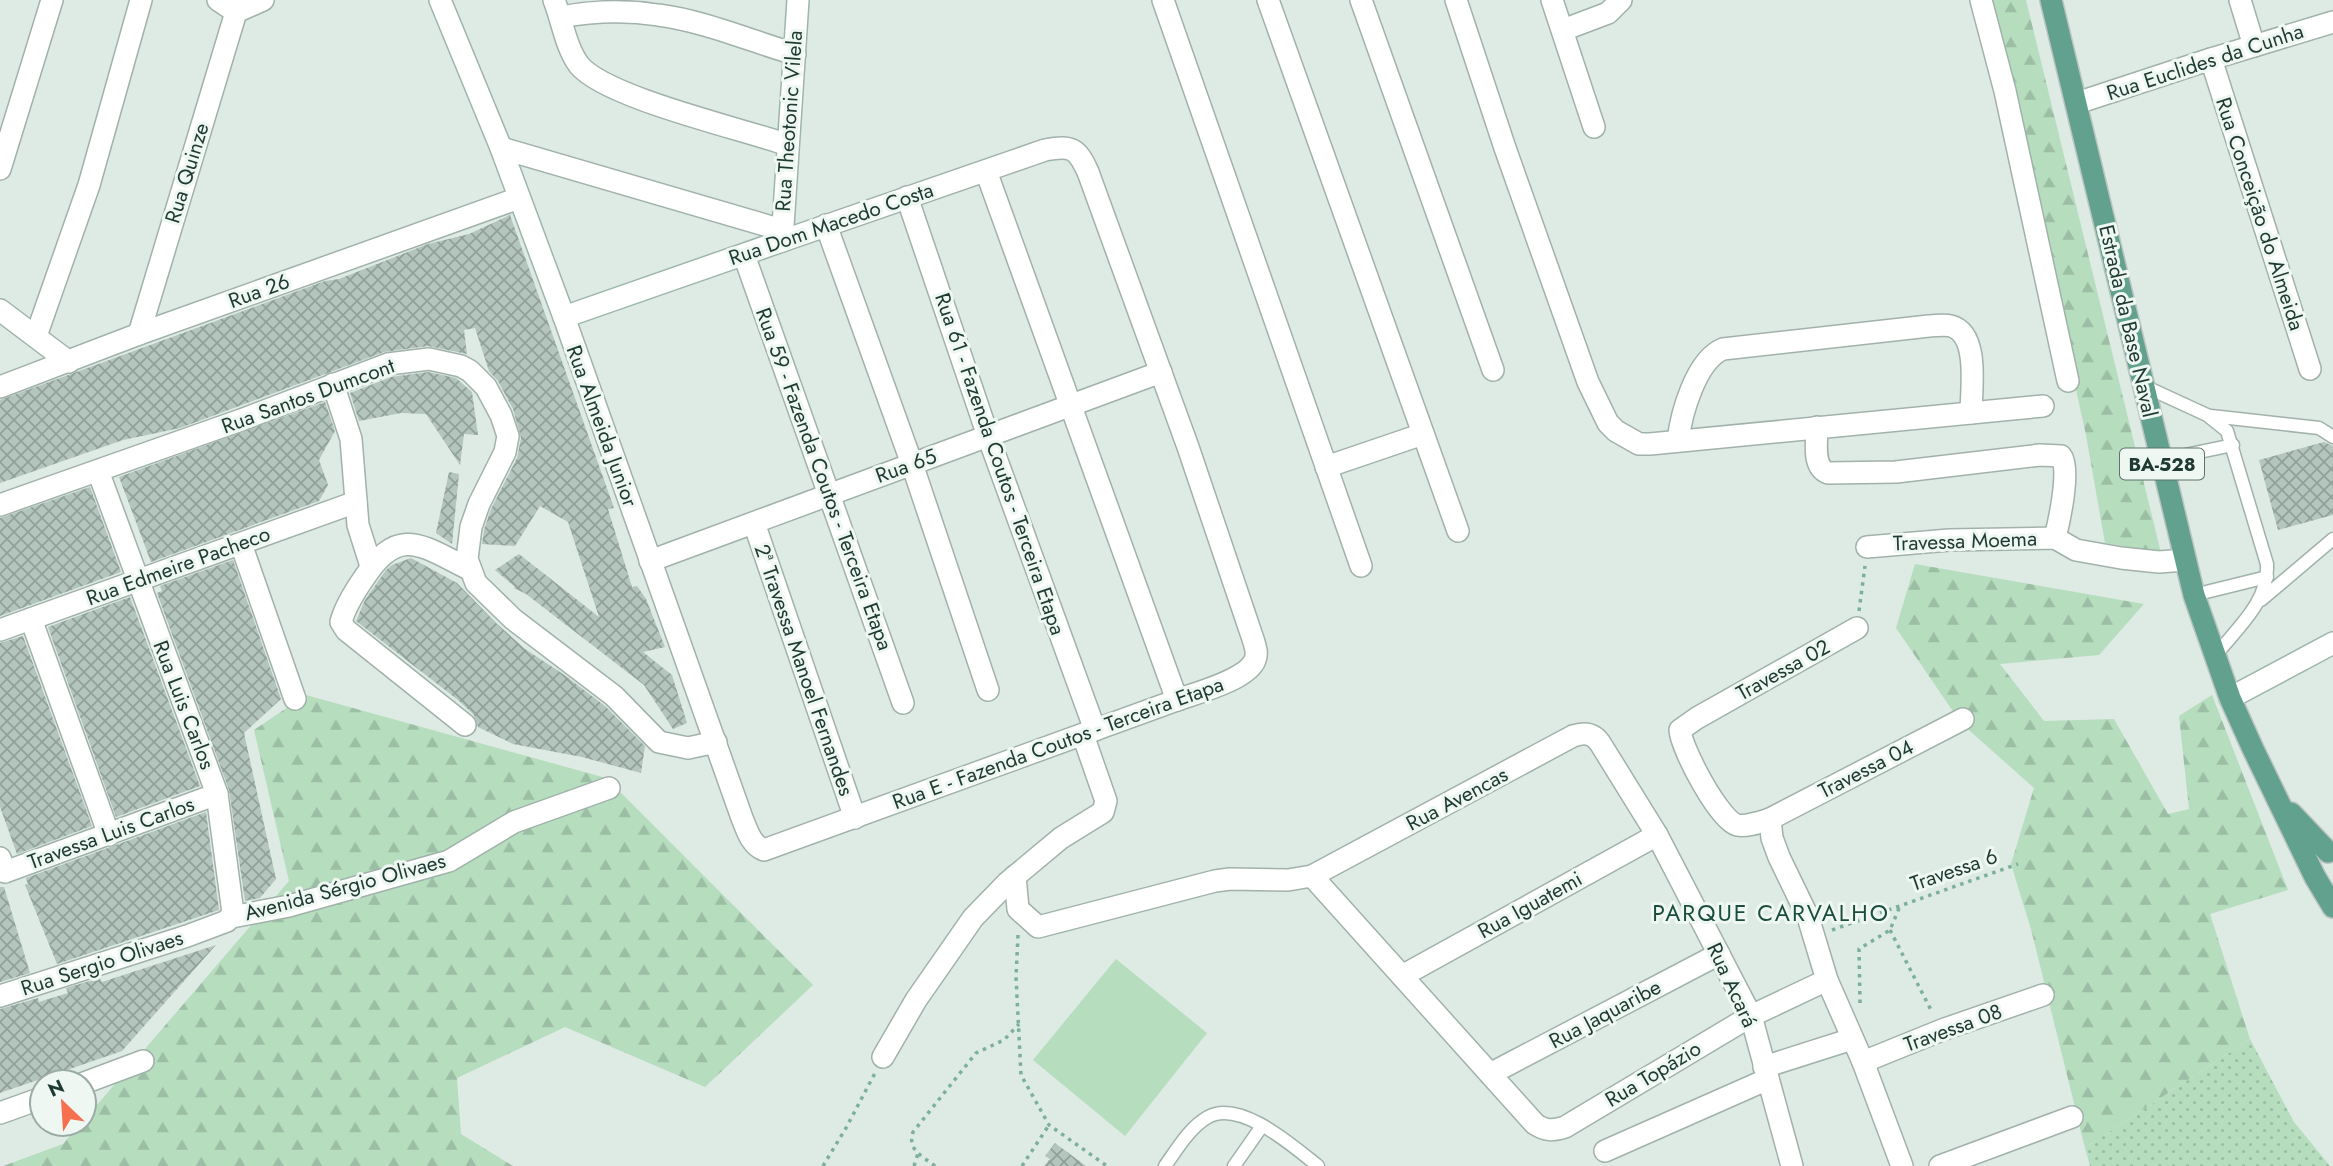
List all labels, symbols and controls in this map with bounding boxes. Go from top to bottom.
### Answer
street label: Rua Euclides da Cunha [2103,16,2307,108]
street label: Rua Theotonic Vilela [768,29,810,213]
street label: Rua Conceição do Almeida [2208,94,2312,334]
street label: Rua Quinze [158,119,217,227]
street label: Rua Dom Macedo Costa [725,175,937,273]
street label: Estrada da Base Naval [2091,222,2165,420]
street label: Rua 26 [224,266,294,316]
street label: Rua 61 - Fazenda Coutos - Terceira Etapa [927,289,1073,639]
street label: Rua 59 - Fazenda Coutos - Terceira Etapa [748,304,900,654]
street label: Rua Almeida Junior [559,341,645,512]
street label: Rua Santos Dumcont [217,351,399,441]
street label: Rua 65 [871,441,941,491]
road number: BA-528 [2120,449,2204,480]
street label: Rua Edmeire Pacheco [82,519,274,613]
street label: Travessa Moema [1892,523,2038,559]
street label: 2ª Travessa Manoel Fernandes [747,540,861,800]
street label: Travessa 02 [1731,632,1835,708]
street label: Rua Luis Carlos [146,636,222,774]
street label: Rua E - Fazenda Coutos - Terceira Etapa [888,669,1228,817]
street label: Travessa 04 [1813,732,1919,806]
street label: Rua Avencas [1401,760,1513,838]
street label: Travessa Luis Carlos [24,789,198,877]
street label: Travessa 6 [1906,841,2002,899]
street label: Avenida Sérgio Olivaes [241,846,449,928]
street label: Rua Iguatemi [1472,864,1588,946]
district label: PARQUE CARVALHO [1652,896,1890,930]
street label: Rua Sergio Olivaes [17,923,187,1003]
street label: Rua Acará [1699,938,1765,1032]
street label: Rua Jaquaribe [1544,972,1666,1056]
street label: Travessa 08 [1900,996,2006,1060]
street label: Rua Topázio [1599,1034,1707,1114]
north arrow [28,1068,98,1138]
text: N [43,1073,69,1103]

